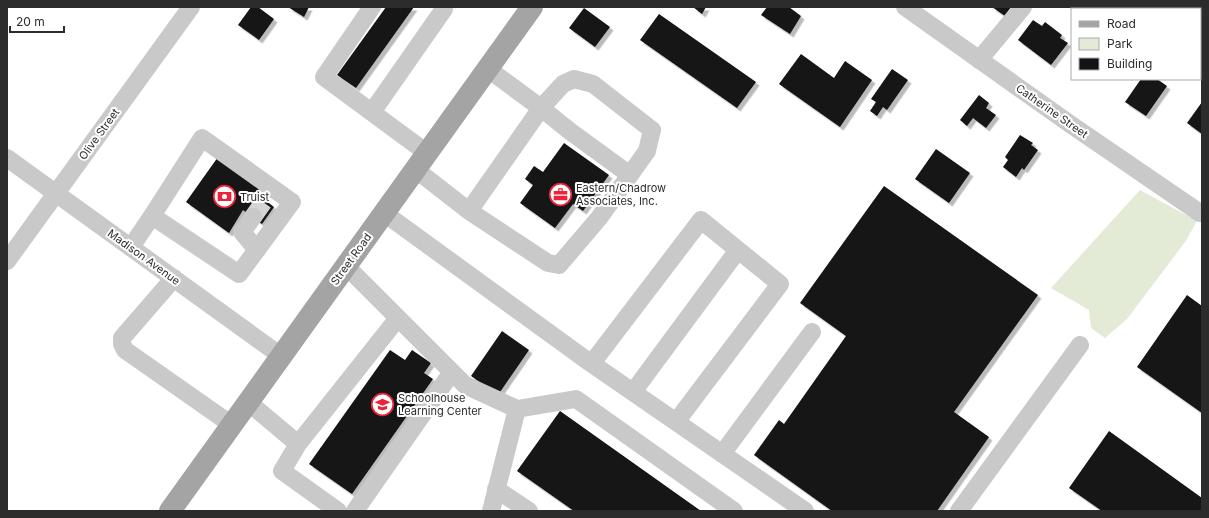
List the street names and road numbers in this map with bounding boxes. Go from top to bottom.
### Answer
street label: Catherine Street [1013,81,1091,141]
street label: Olive Street [76,105,123,162]
street label: Madison Avenue [105,226,183,288]
street label: Street Road [328,230,374,288]

